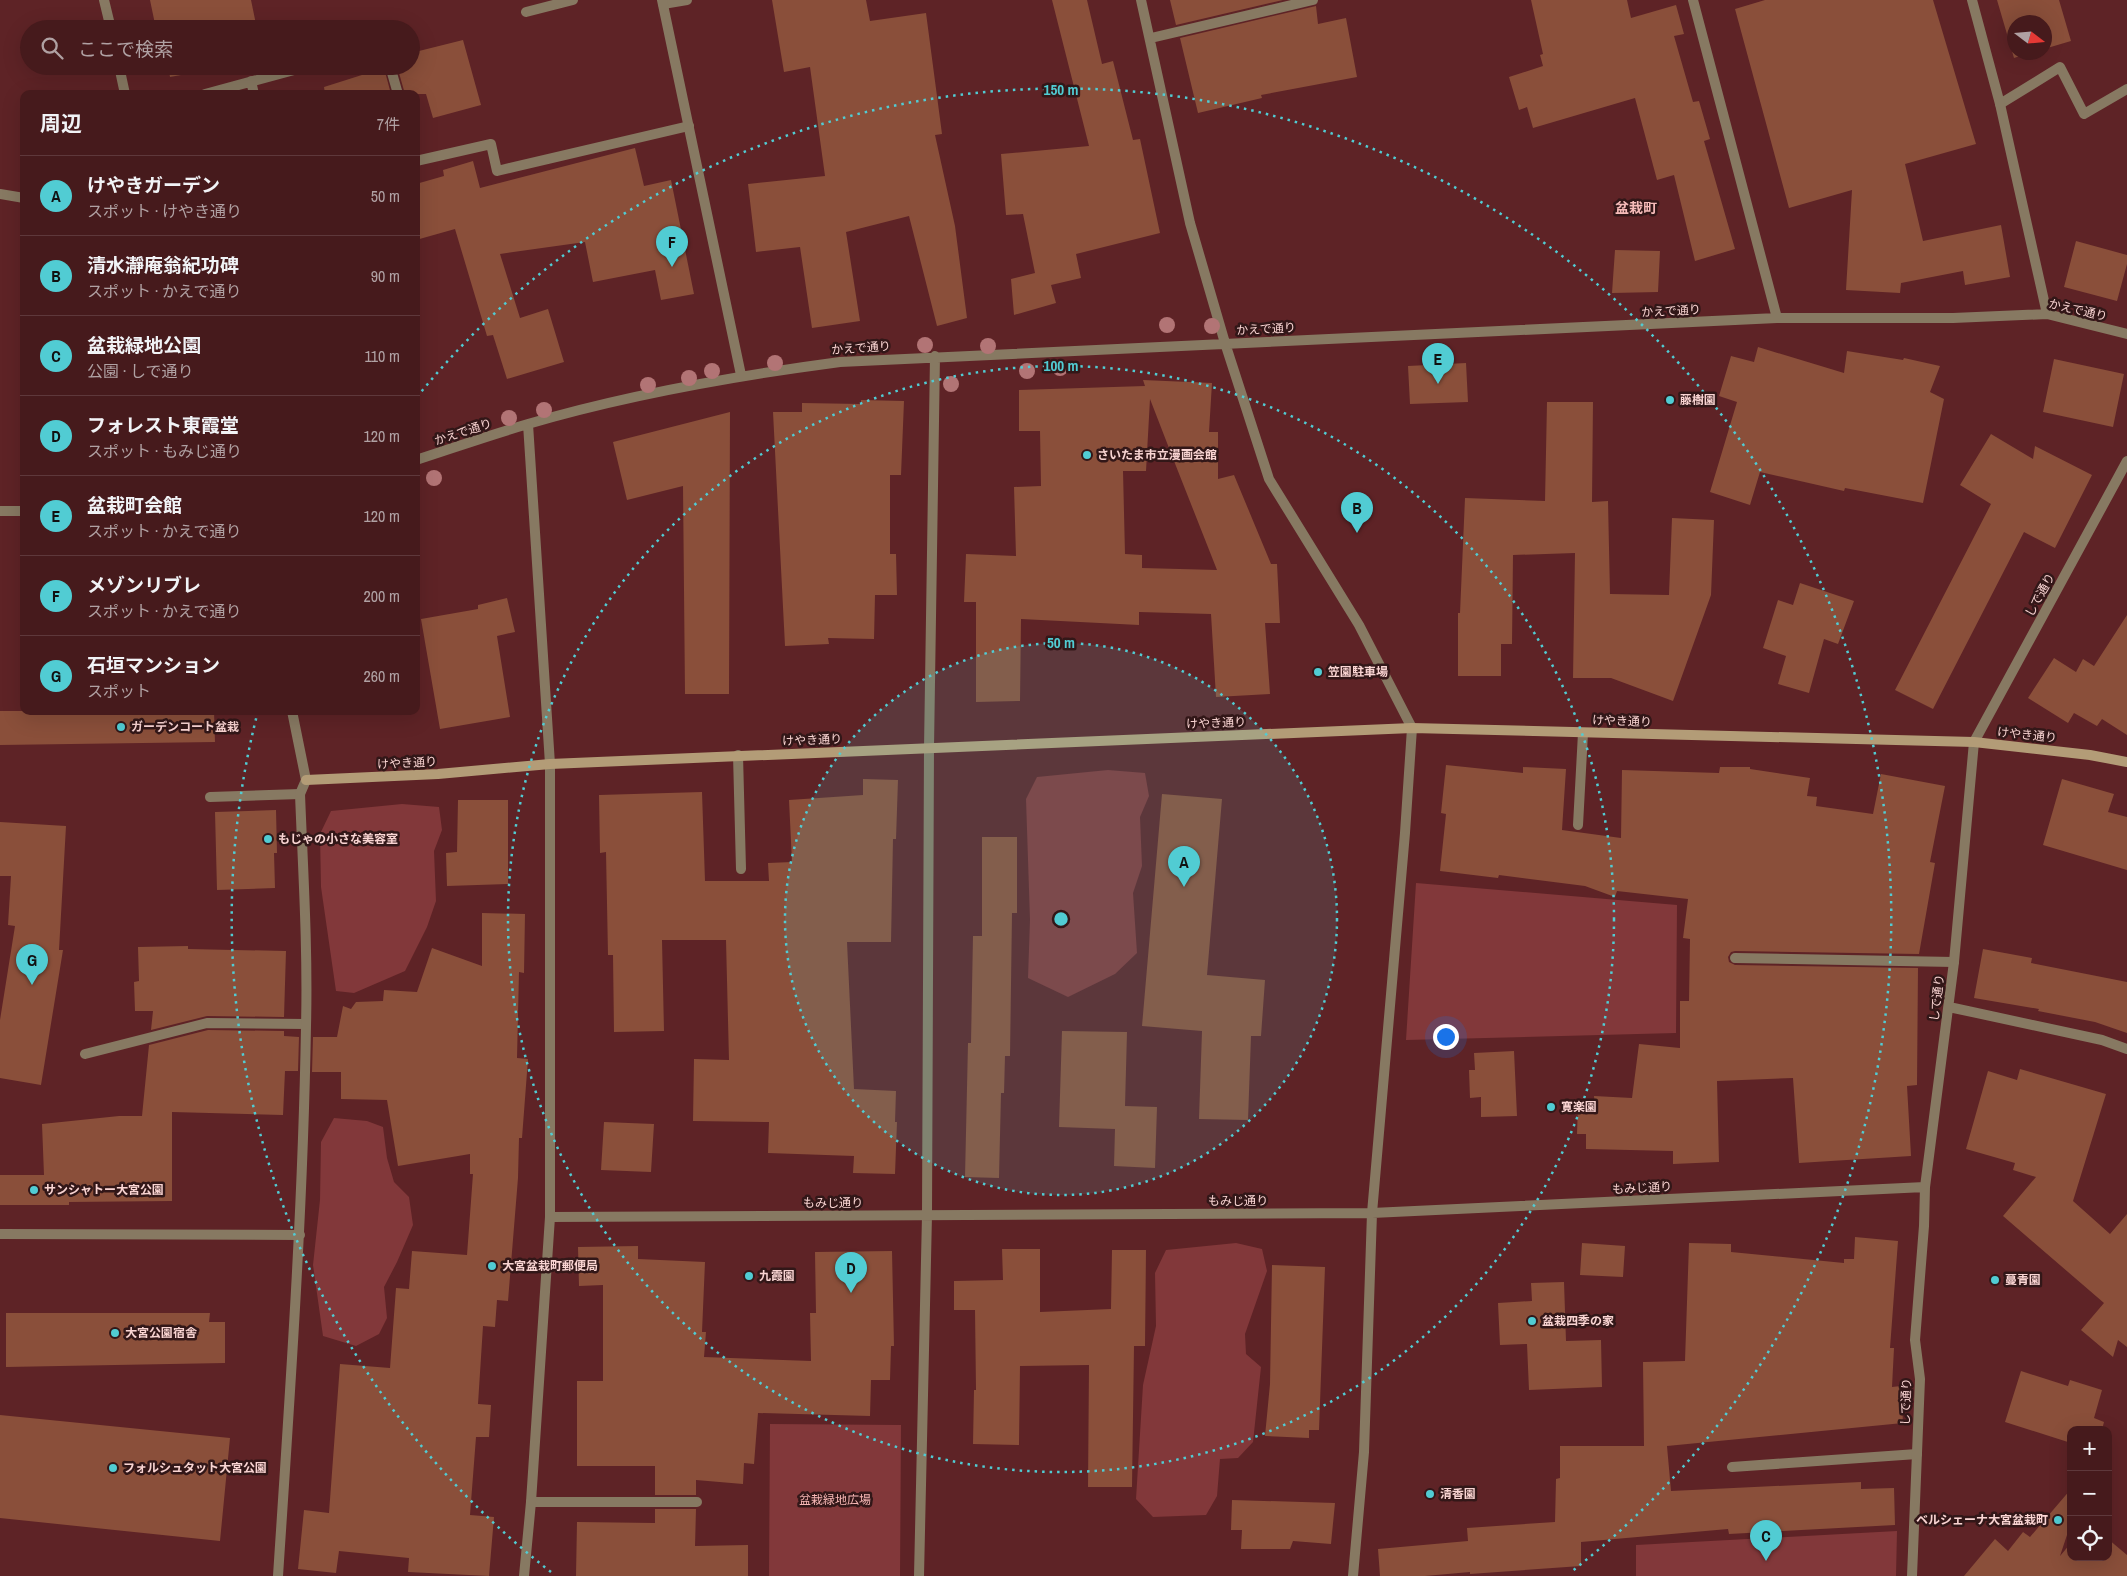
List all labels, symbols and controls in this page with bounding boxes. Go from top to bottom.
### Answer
north arrow [2007,15,2052,60]
search box [20,20,420,75]
icon: search [38,34,66,62]
text: ここで検索 [78,36,173,62]
text: 150 m [1044,79,1078,100]
text: 周辺 [40,109,82,138]
text: 7件 [377,113,400,135]
text: けやきガーデン [87,172,220,198]
text: A [51,185,61,207]
text: 50 m [371,185,400,207]
district label: 盆栽町 [1615,199,1657,217]
text: スポット · けやき通り [87,200,242,222]
pin: F [656,226,688,267]
text: 清水瀞庵翁紀功碑 [87,252,239,278]
text: B [51,265,61,287]
text: 90 m [371,265,400,287]
text: スポット · かえで通り [87,280,241,302]
street label: かえで通り [2047,295,2109,325]
street label: かえで通り [1641,301,1701,321]
street label: かえで通り [1236,319,1296,339]
text: 盆栽緑地公園 [87,332,201,358]
street label: かえで通り [831,338,891,358]
pin: E [1422,343,1454,384]
text: C [51,345,61,367]
text: 110 m [364,345,400,367]
text: 100 m [1044,355,1078,376]
text: 公園 · しで通り [87,360,193,382]
place label: 藤樹園 [1680,392,1716,408]
marker: 藤樹園 [1664,394,1676,406]
text: フォレスト東霞堂 [87,412,239,438]
street label: かえで通り [432,415,494,449]
text: D [51,425,61,447]
text: 120 m [364,425,400,447]
text: スポット · もみじ通り [87,440,242,462]
place label: さいたま市立漫画会館 [1097,447,1217,463]
marker: さいたま市立漫画会館 [1081,449,1093,461]
text: 盆栽町会館 [87,492,182,518]
pin: B [1341,492,1373,533]
text: E [52,505,60,527]
text: 120 m [364,505,400,527]
text: スポット · かえで通り [87,520,241,542]
street label: しで通り [2021,570,2059,620]
text: メゾンリブレ [87,572,201,598]
text: F [52,585,60,607]
text: 200 m [364,585,400,607]
text: スポット · かえで通り [87,600,241,622]
text: 50 m [1047,632,1075,653]
text: 石垣マンション [87,652,220,678]
place label: 笠園駐車場 [1327,664,1388,680]
text: G [51,665,61,687]
text: 260 m [364,665,400,687]
marker: 笠園駐車場 [1312,666,1324,678]
text: スポット [87,680,151,702]
street label: けやき通り [1592,712,1652,730]
street label: けやき通り [1186,714,1246,732]
place label: ガーデンコート盆栽 [131,719,239,735]
marker: ガーデンコート盆栽 [115,721,127,733]
street label: けやき通り [1996,724,2058,746]
street label: けやき通り [782,731,842,749]
street label: けやき通り [377,753,437,773]
place label: もじゃの小さな美容室 [278,831,398,847]
marker: もじゃの小さな美容室 [262,833,274,845]
pin: A [1168,846,1200,887]
centre of rings [1052,910,1070,928]
pin: G [16,944,48,985]
street label: しで通り [1926,973,1948,1023]
your location [1433,1024,1459,1050]
place label: 寛楽園 [1561,1099,1597,1115]
marker: 寛楽園 [1545,1101,1557,1113]
street label: もみじ通り [1612,1178,1672,1198]
place label: サンシャトー大宮公園 [44,1182,164,1198]
marker: サンシャトー大宮公園 [28,1184,40,1196]
street label: もみじ通り [1208,1193,1268,1209]
street label: もみじ通り [803,1195,863,1211]
pin: D [835,1252,867,1293]
place label: 大宮盆栽町郵便局 [502,1258,598,1274]
marker: 大宮盆栽町郵便局 [486,1260,498,1272]
place label: 九霞園 [759,1268,795,1284]
marker: 九霞園 [743,1270,755,1282]
place label: 蔓青園 [2005,1272,2041,1288]
marker: 蔓青園 [1989,1274,2001,1286]
place label: 盆栽四季の家 [1542,1313,1614,1329]
marker: 盆栽四季の家 [1526,1315,1538,1327]
place label: 大宮公園宿舎 [125,1325,197,1341]
marker: 大宮公園宿舎 [109,1327,121,1339]
street label: しで通り [1897,1378,1915,1426]
map controls [2067,1426,2112,1561]
button: + [2067,1426,2112,1471]
place label: フォルシュタット大宮公園 [123,1460,267,1476]
marker: フォルシュタット大宮公園 [107,1462,119,1474]
button: − [2067,1471,2112,1516]
place label: 清香園 [1440,1486,1476,1502]
marker: 清香園 [1424,1488,1436,1500]
park label: 盆栽緑地広場 [799,1492,871,1508]
place label: ベルシェーナ大宮盆栽町 [1916,1512,2048,1528]
marker: ベルシェーナ大宮盆栽町 [2052,1514,2064,1526]
button: locate [2067,1516,2112,1561]
pin: C [1750,1520,1782,1561]

